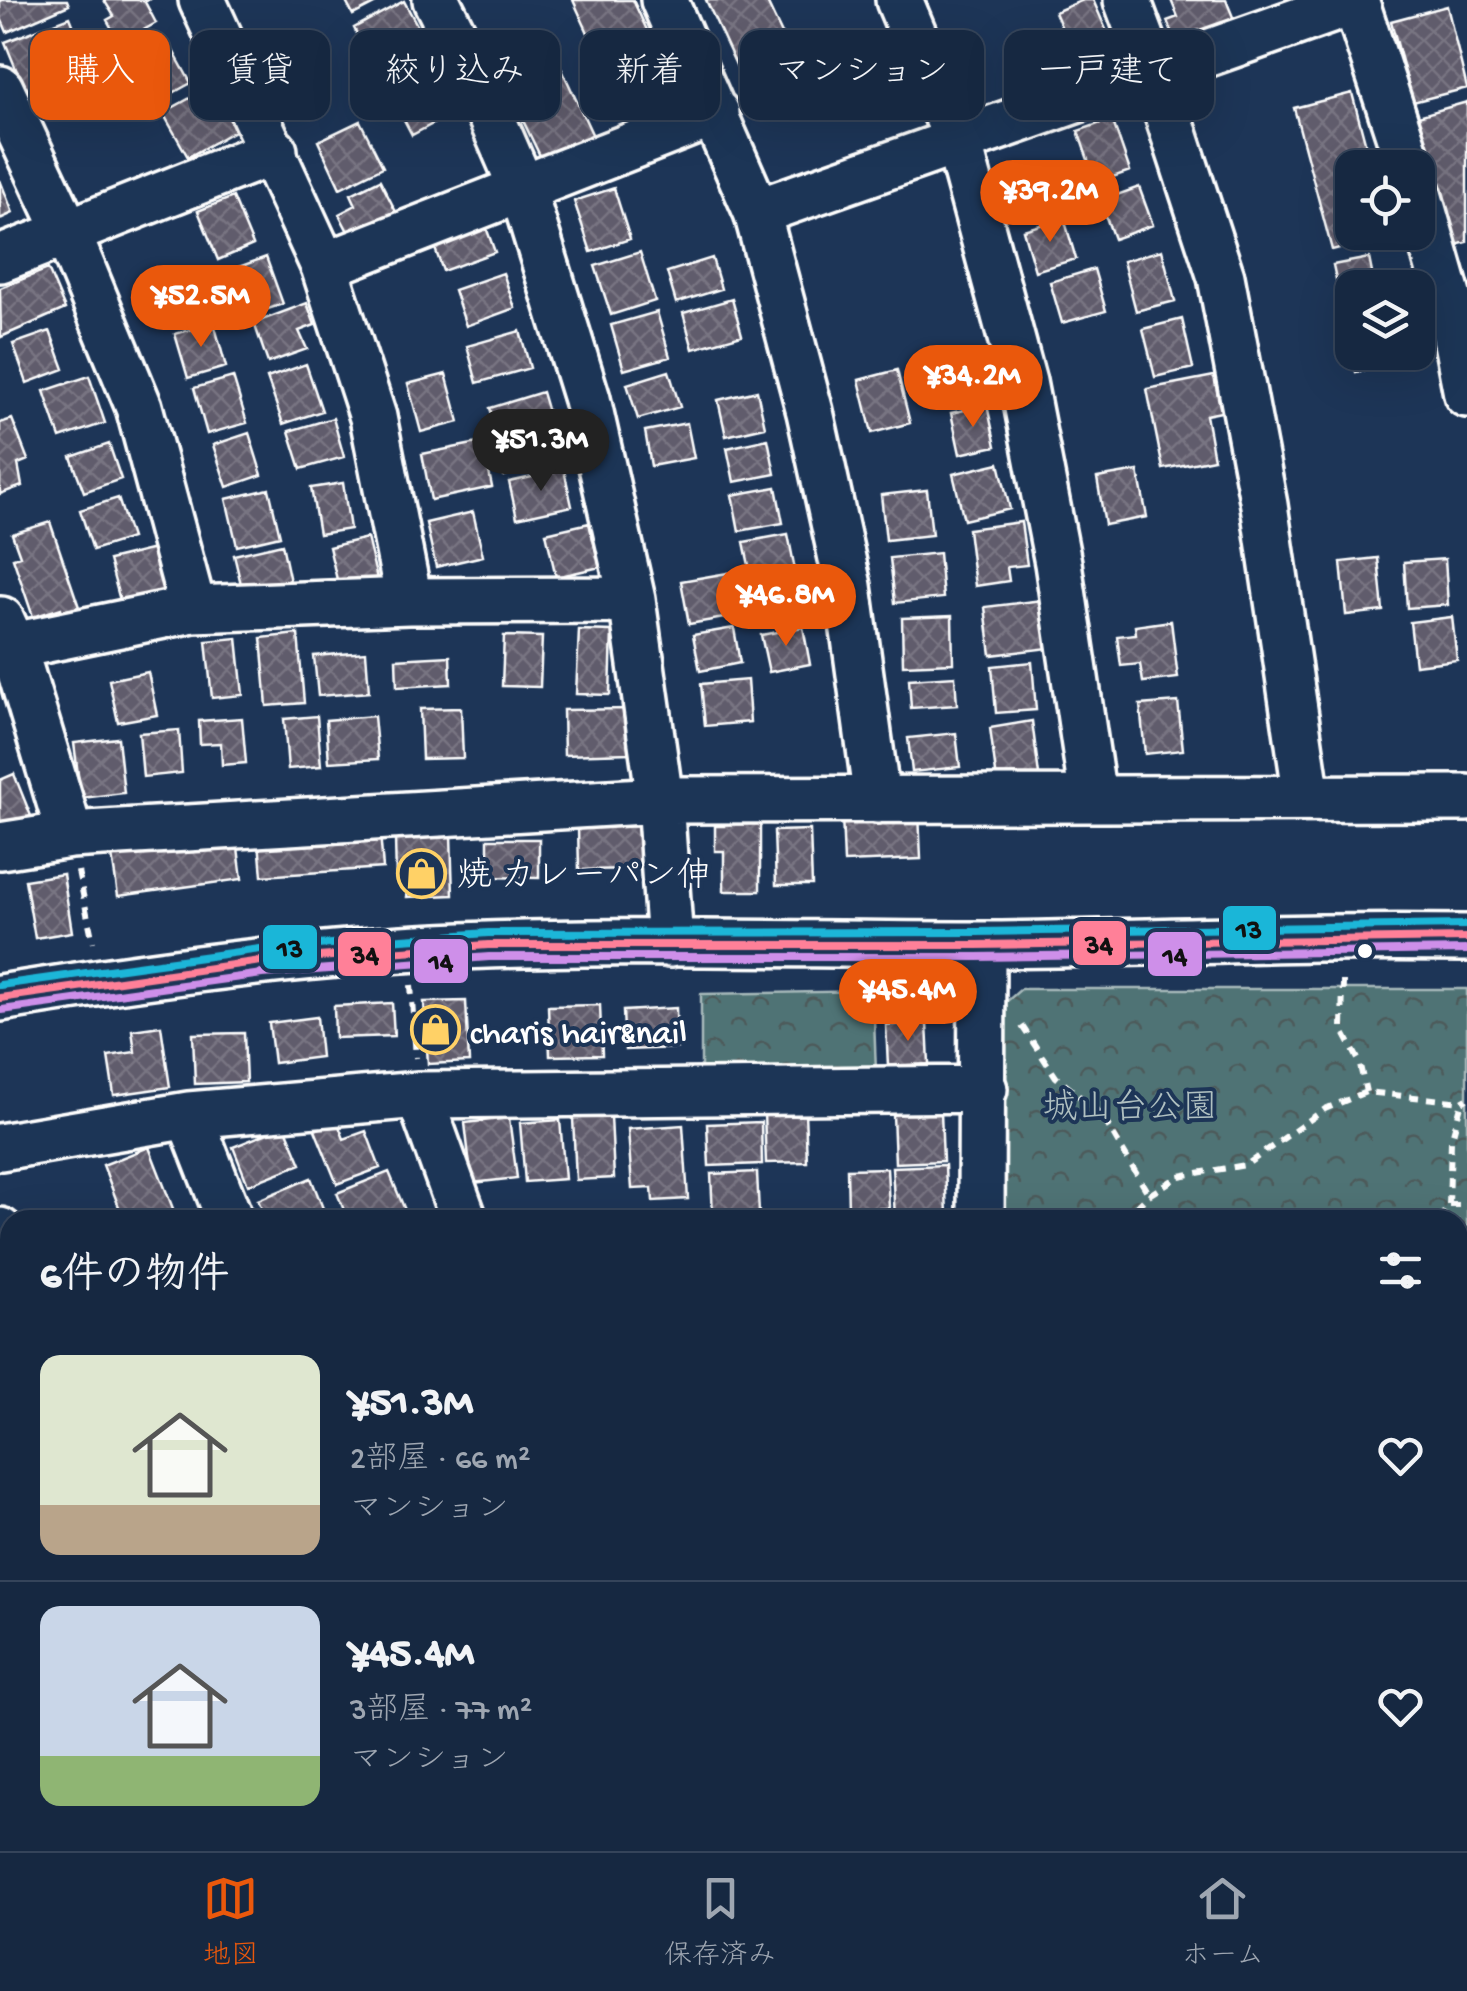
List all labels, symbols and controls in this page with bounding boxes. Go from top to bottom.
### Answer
chip: 購入 [30,30,170,120]
chip: 賃貸 [190,30,330,120]
chip: 絞り込み [350,30,560,120]
chip: 新着 [580,30,720,120]
chip: マンション [740,30,984,120]
chip: 一戸建て [1004,30,1214,120]
map controls [1335,150,1435,370]
button: locate [1335,150,1435,250]
pin: ¥39.2M [969,160,1131,245]
text: ¥39.2M [1002,173,1098,211]
pin: ¥52.5M [120,265,282,350]
button: layers [1335,270,1435,370]
text: ¥52.5M [153,278,249,316]
pin: ¥34.2M [892,345,1054,430]
text: ¥34.2M [926,358,1020,396]
pin: ¥51.3M [460,409,622,494]
text: ¥51.3M [494,422,588,460]
pin: ¥46.8M [705,564,867,649]
text: ¥46.8M [738,577,834,615]
shop icon: 焼 カレーパン伸 [396,847,448,899]
place label: 焼 カレーパン伸 [457,857,712,899]
line badge: 13 [1221,904,1278,952]
text: 13 [1235,916,1262,949]
line badge: 34 [1071,919,1128,967]
line badge: 13 [261,923,319,971]
line badge: 34 [336,930,393,978]
line badge: 14 [1146,930,1204,978]
text: 34 [1084,931,1114,964]
text: 13 [276,935,303,968]
line badge: 14 [412,937,470,985]
text: 34 [350,941,380,974]
unlabelled marker [1355,941,1375,961]
text: 14 [1162,942,1188,975]
text: 14 [428,948,454,981]
pin: ¥45.4M [827,959,989,1044]
text: ¥45.4M [861,972,955,1010]
shop icon: charis hair&nail [409,1004,461,1056]
place label: charis hair&nail [470,1015,687,1056]
park label: 城山台公園 [1042,1088,1218,1131]
icon: filters [1373,1243,1428,1298]
text: 6件の物件 [40,1254,229,1303]
text: ¥51.3M [350,1381,473,1430]
icon: home [120,1395,240,1515]
icon: heart [1373,1428,1428,1483]
text: 2部屋 · 66 m² [350,1442,530,1480]
text: マンション [350,1492,509,1530]
text: ¥45.4M [350,1632,474,1681]
icon: home [120,1646,240,1766]
icon: heart [1373,1679,1428,1734]
text: 3部屋 · 77 m² [350,1693,532,1731]
text: マンション [350,1743,509,1781]
tab: 地図 [203,1871,259,1974]
tab: 保存済み [664,1871,776,1974]
tab: ホーム [1181,1871,1264,1974]

